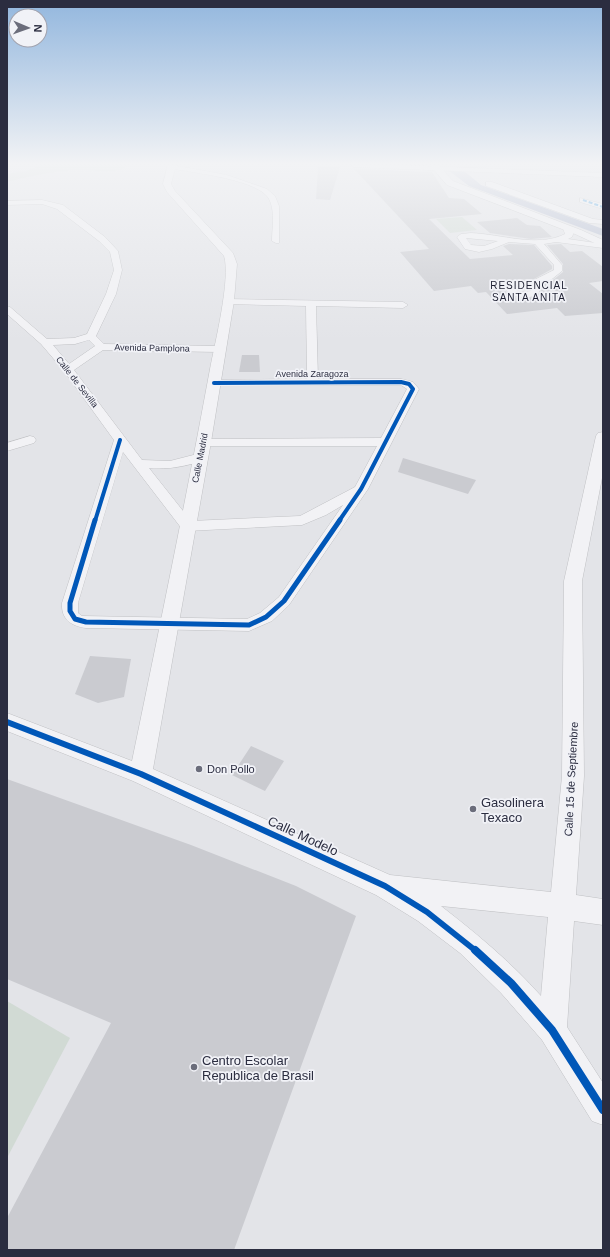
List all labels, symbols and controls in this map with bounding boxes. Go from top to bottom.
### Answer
north arrow [8,8,48,48]
text: N [32,24,44,33]
district label: RESIDENCIAL SANTA ANITA [490,280,568,303]
street label: Avenida Pamplona [114,342,190,354]
street label: Calle de Sevilla [54,354,100,410]
street label: Avenida Zaragoza [276,369,348,379]
street label: Calle Madrid [190,432,210,484]
street label: Calle 15 de Septiembre [562,721,580,837]
place label: Don Pollo [207,763,255,775]
marker: Don Pollo [194,764,204,774]
place label: Gasolinera Texaco [481,795,545,825]
marker: Gasolinera Texaco [468,804,478,814]
street label: Calle Modelo [265,813,341,859]
place label: Centro Escolar Republica de Brasil [202,1053,314,1083]
marker: Centro Escolar Republica de Brasil [189,1062,199,1072]

